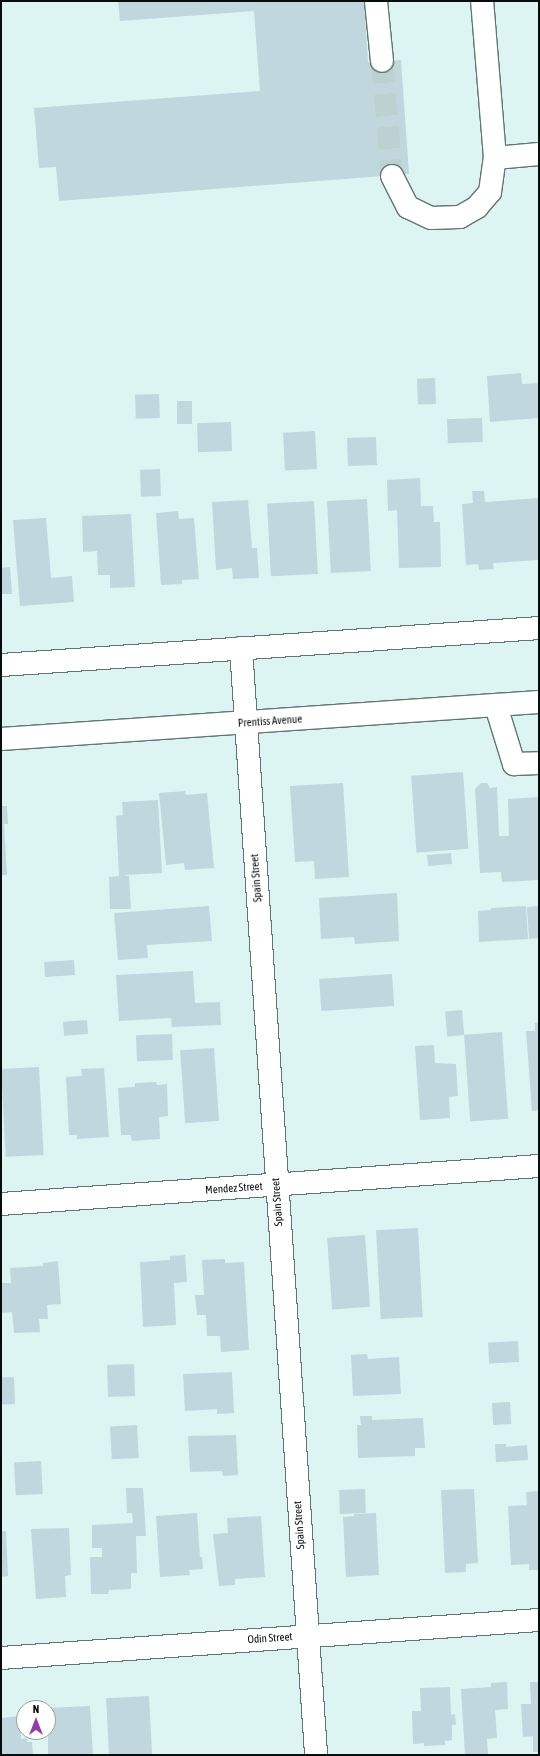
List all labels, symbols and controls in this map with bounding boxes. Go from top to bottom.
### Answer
street label: Prentiss Avenue [237,712,303,730]
street label: Spain Street [248,853,264,903]
street label: Spain Street [269,1177,285,1227]
street label: Mendez Street [205,1179,263,1197]
street label: Spain Street [291,1500,307,1550]
street label: Odin Street [247,1630,293,1646]
north arrow [16,1700,56,1740]
text: N [33,1703,39,1715]

